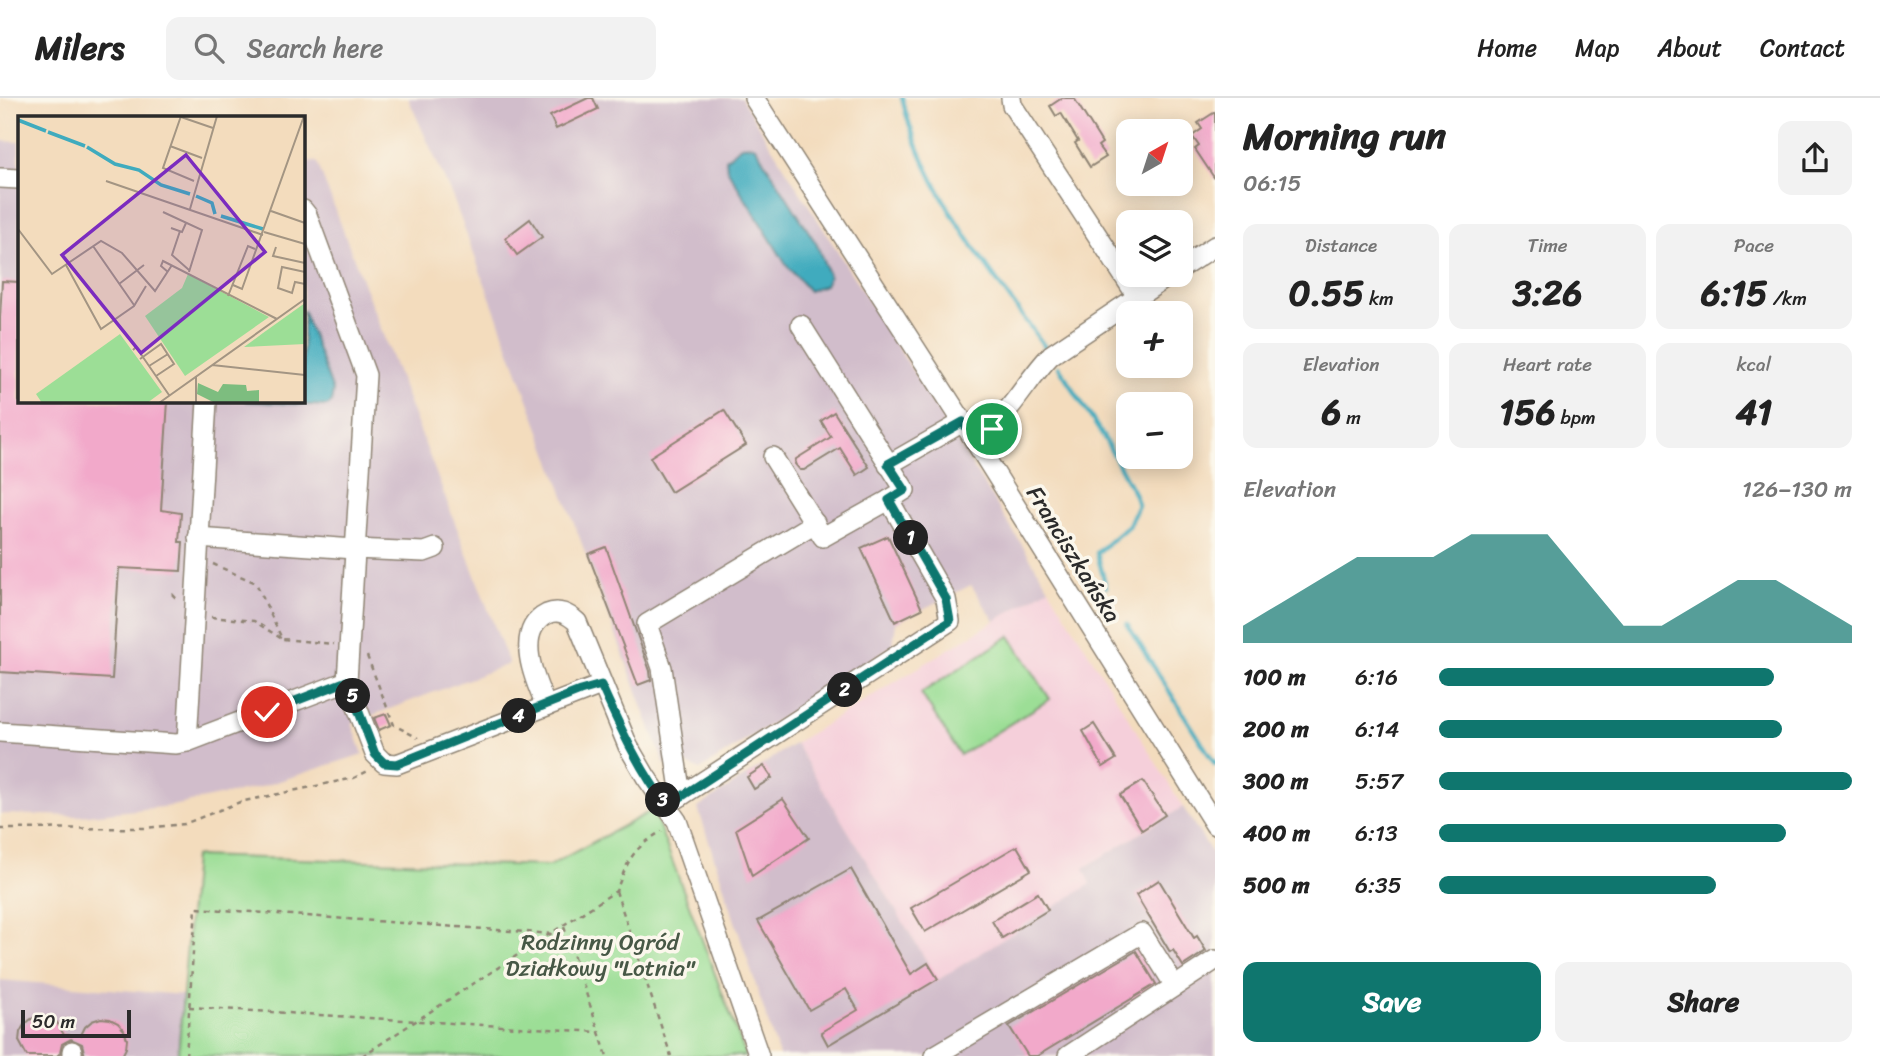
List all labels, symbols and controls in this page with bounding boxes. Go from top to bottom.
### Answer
search box [166,17,656,80]
text: Milers [35,19,124,77]
text: Search here [246,25,383,71]
text: Home [1477,27,1537,69]
text: Map [1575,27,1619,69]
text: About [1657,27,1722,69]
text: Contact [1760,27,1845,69]
icon: search [190,29,228,67]
text: Morning run [1243,103,1446,170]
inset map [18,116,304,402]
north arrow [1116,119,1194,196]
map controls [1116,119,1193,469]
button: share [1778,121,1852,195]
text: 06:15 [1243,163,1301,204]
button: layers [1116,210,1193,287]
text: Distance [1305,229,1377,262]
text: Time [1527,229,1568,262]
text: Pace [1734,229,1774,262]
text: 0.55 [1289,262,1364,324]
text: 3:26 [1513,262,1582,324]
text: 6:15 [1701,262,1768,324]
text: km [1364,282,1394,315]
text: /km [1768,282,1807,315]
button: + [1116,301,1193,378]
text: Elevation [1303,348,1380,381]
text: Heart rate [1503,348,1592,381]
text: kcal [1737,348,1771,381]
text: 6 [1321,381,1341,443]
text: 156 [1499,381,1556,443]
text: 41 [1735,381,1772,443]
button: − [1116,392,1193,469]
pin [962,399,1022,459]
text: m [1341,401,1361,434]
text: bpm [1556,401,1596,434]
icon: arrive [973,410,1011,448]
text: Elevation [1243,469,1336,510]
text: 126–130 m [1742,469,1852,510]
street label: Franciszkańska [1015,477,1132,631]
pin: 1 [894,520,928,556]
text: 1 [906,521,915,554]
text: 100 m [1243,657,1306,698]
text: 6:16 [1355,657,1398,698]
pin: 2 [828,672,862,708]
text: 2 [839,673,850,706]
pin: 5 [336,678,370,714]
text: 5 [347,679,358,712]
pin [237,682,297,742]
icon: check [248,693,286,731]
pin: 4 [502,698,536,734]
text: 4 [513,699,524,732]
text: 200 m [1243,709,1309,750]
text: 6:14 [1355,709,1399,750]
text: 300 m [1243,761,1308,802]
text: 5:57 [1355,761,1403,802]
pin: 3 [646,782,680,818]
text: 3 [657,783,668,816]
text: 400 m [1243,813,1310,854]
text: 6:13 [1355,813,1398,854]
text: 500 m [1243,865,1310,906]
text: 6:35 [1355,865,1402,906]
park label: Rodzinny Ogród Działkowy "Lotnia" [505,922,696,989]
button: Save [1243,962,1541,1042]
button: Share [1555,962,1852,1042]
text: 50 m [32,1005,75,1038]
scale bar [21,1007,131,1039]

